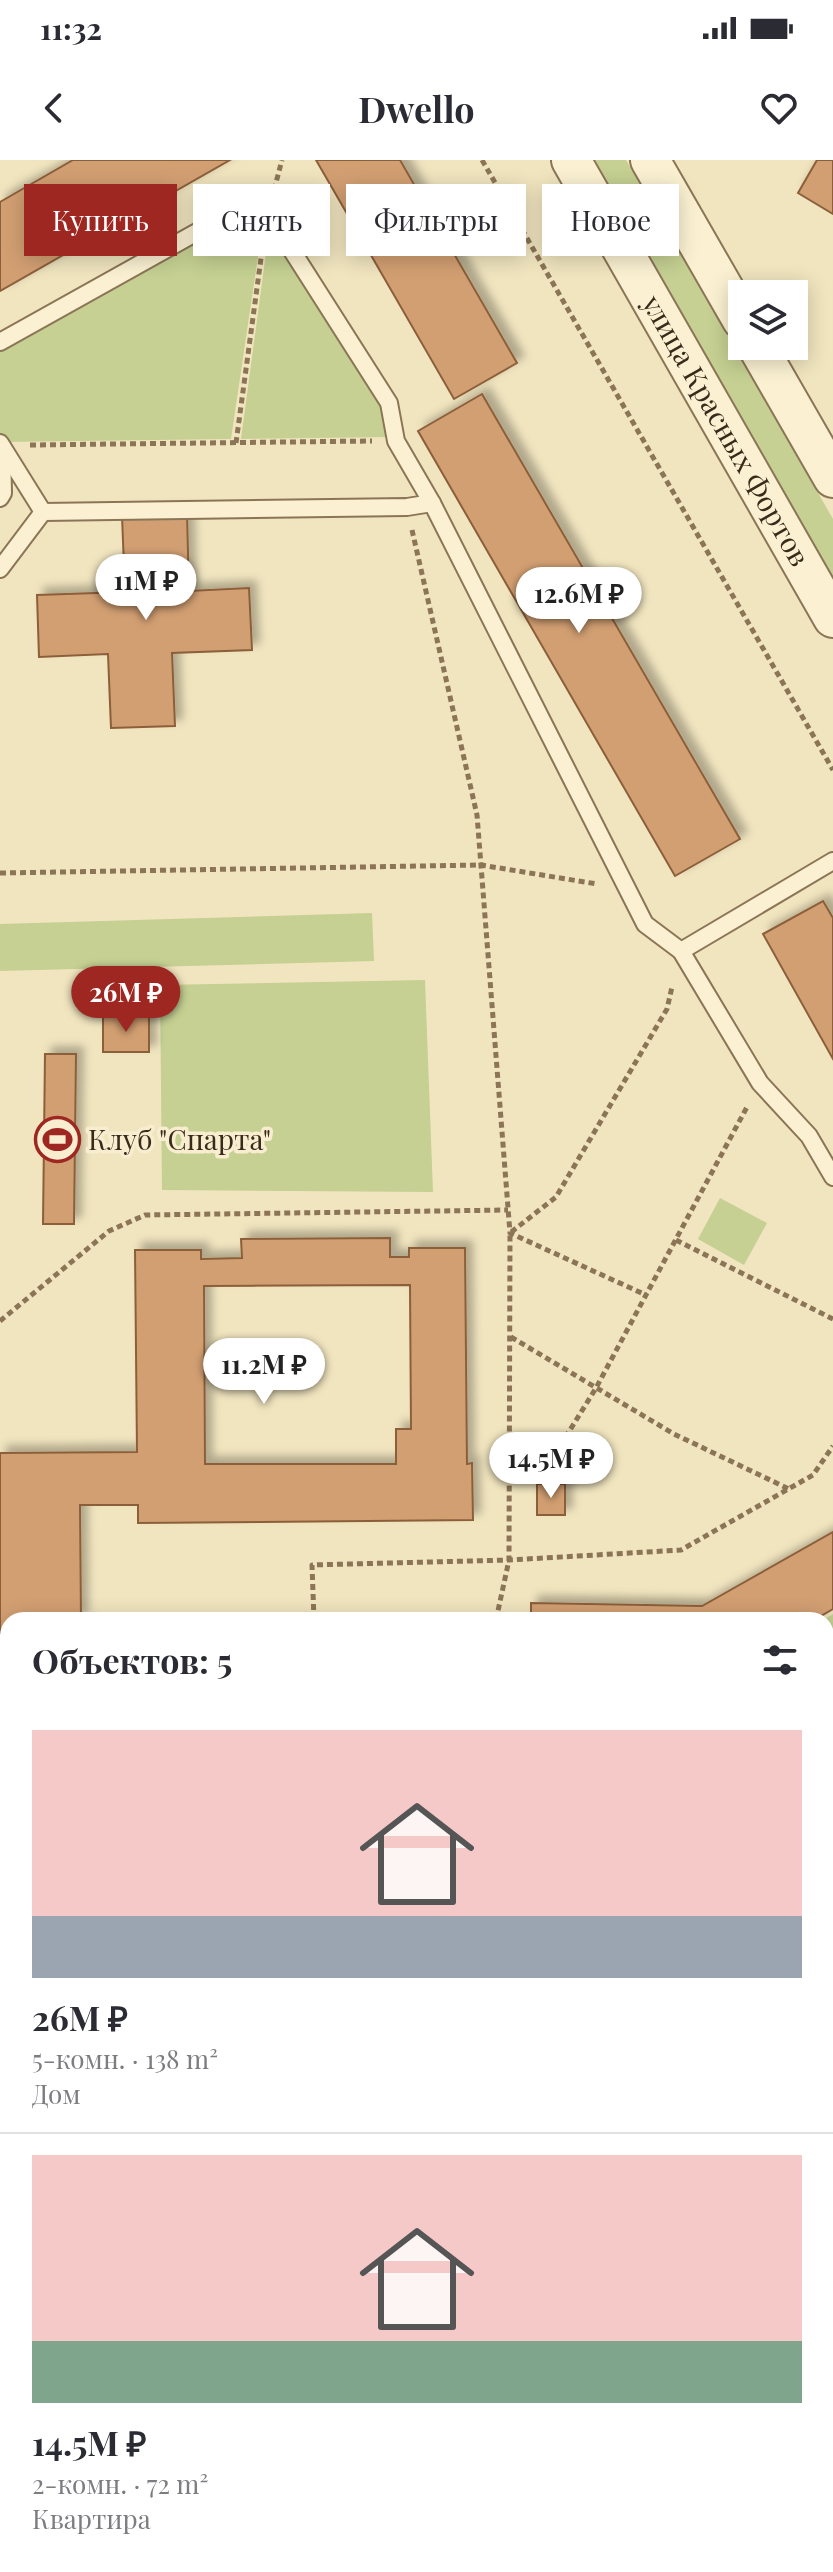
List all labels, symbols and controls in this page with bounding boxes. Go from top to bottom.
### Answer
text: 11:32 [40,8,102,48]
text: Dwello [358,84,475,132]
icon: back [32,86,76,130]
icon: heart [757,86,801,130]
chip: Купить [24,184,177,256]
chip: Снять [193,184,330,256]
chip: Фильтры [346,184,526,256]
chip: Новое [542,184,679,256]
map controls [728,280,808,360]
button: layers [728,280,808,360]
street label: улица Красных Фортов [635,287,819,572]
pin: 11M ₽ [90,554,202,622]
text: 11M ₽ [113,562,179,597]
pin: 12.6M ₽ [505,567,653,635]
text: 12.6M ₽ [534,575,624,610]
pin: 26M ₽ [70,966,182,1034]
text: 26M ₽ [89,974,163,1009]
sports icon: Клуб "Спарта" [33,1116,81,1164]
place label: Клуб "Спарта" [88,1120,271,1157]
pin: 11.2M ₽ [190,1338,338,1406]
text: 11.2M ₽ [221,1346,307,1381]
pin: 14.5M ₽ [477,1432,625,1500]
text: 14.5M ₽ [507,1440,595,1475]
text: Объектов: 5 [32,1637,232,1683]
icon: filters [758,1638,802,1682]
icon: home [345,1782,489,1926]
text: 26M ₽ [32,1994,128,2040]
text: 5-комн. · 138 m² [32,2041,218,2076]
text: Дом [32,2076,81,2111]
icon: home [345,2207,489,2351]
text: 14.5M ₽ [32,2419,147,2465]
text: 2-комн. · 72 m² [32,2466,208,2501]
text: Квартира [32,2501,151,2536]

